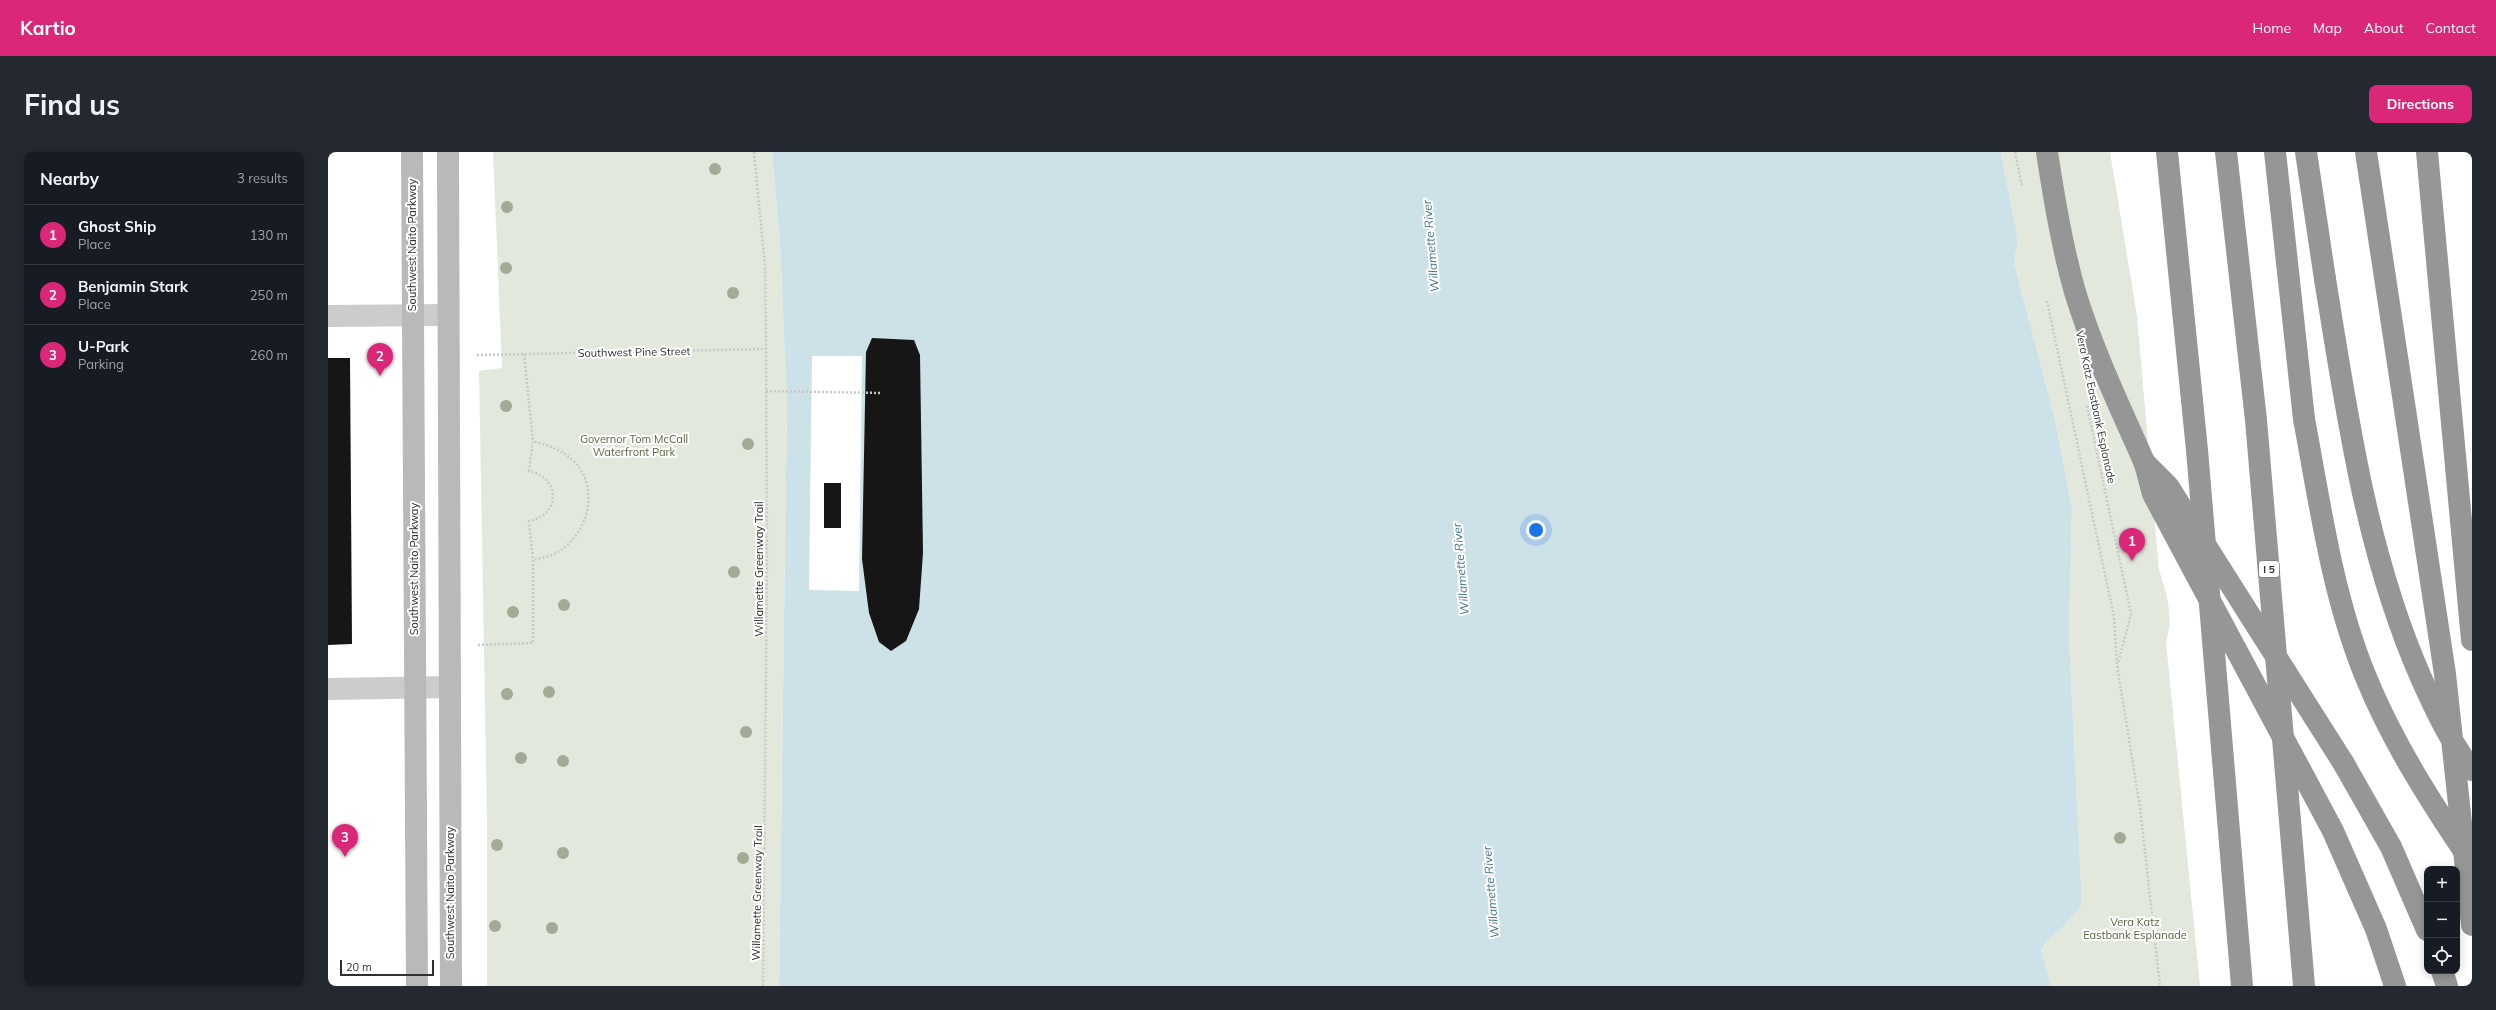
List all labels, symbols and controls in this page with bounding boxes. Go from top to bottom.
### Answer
text: Kartio [20,16,76,40]
text: Home [2252,19,2291,37]
text: Map [2313,19,2342,37]
text: About [2364,19,2404,37]
text: Contact [2426,19,2476,37]
button: Directions [2369,85,2472,123]
text: Find us [24,87,120,122]
text: Nearby [40,168,99,189]
text: 3 results [237,170,288,186]
street label: Southwest Naito Parkway [405,179,419,311]
water label: Willamette River [1419,199,1442,293]
text: Ghost Ship [78,217,156,236]
text: 1 [49,227,57,243]
text: 130 m [250,227,288,243]
text: Place [78,236,111,252]
text: Benjamin Stark [78,277,188,296]
text: 2 [49,287,57,303]
text: 250 m [250,287,288,303]
text: Place [78,296,111,312]
street label: Vera Katz Eastbank Esplanade [2073,329,2119,485]
text: U-Park [78,337,129,356]
pin: 2 [367,343,393,376]
street label: Southwest Pine Street [577,344,691,360]
text: 3 [49,347,57,363]
text: 260 m [250,347,288,363]
text: Parking [78,356,124,372]
park label: Governor Tom McCall Waterfront Park [580,432,688,459]
street label: Willamette Greenway Trail [752,501,766,637]
street label: Southwest Naito Parkway [407,503,421,635]
your location [1526,520,1546,540]
water label: Willamette River [1449,522,1472,616]
pin: 1 [2119,528,2145,561]
road number: I 5 [2259,561,2279,577]
pin: 3 [332,824,358,857]
street label: Willamette Greenway Trail [749,825,765,961]
street label: Southwest Naito Parkway [443,827,457,959]
water label: Willamette River [1479,845,1502,939]
map controls [2424,866,2460,974]
button: + [2424,866,2460,902]
button: − [2424,902,2460,938]
park label: Vera Katz Eastbank Esplanade [2083,915,2187,942]
button: locate [2424,938,2460,974]
scale bar [340,958,434,977]
text: 20 m [346,960,372,974]

